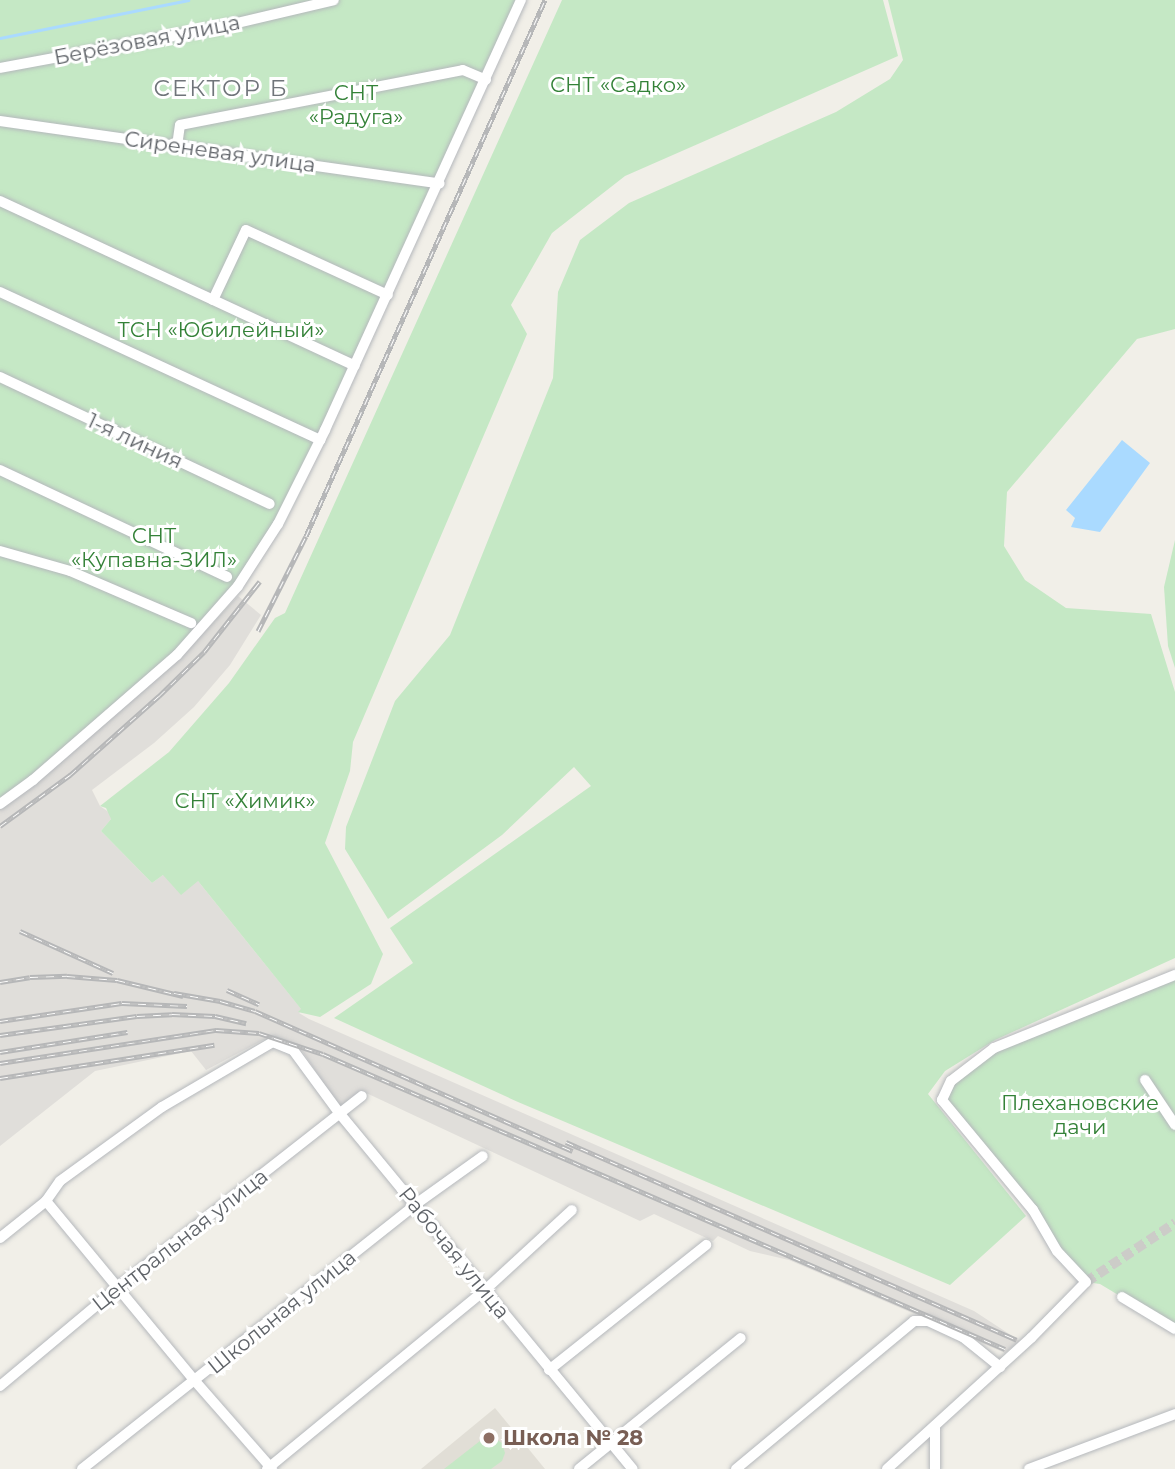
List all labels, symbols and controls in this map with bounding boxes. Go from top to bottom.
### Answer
street label: Берёзовая улица [52,10,242,70]
park label: СНТ «Садко» [550,72,686,98]
district label: СЕКТОР Б [155,74,287,102]
park label: СНТ «Радуга» [309,80,403,130]
street label: Сиреневая улица [123,126,317,178]
park label: ТСН «Юбилейный» [118,317,324,343]
street label: 1-я линия [83,408,187,474]
park label: СНТ «Купавна-ЗИЛ» [71,523,237,573]
park label: СНТ «Химик» [174,788,316,814]
park label: Плехановские дачи [1001,1090,1159,1140]
street label: Центральная улица [87,1164,273,1316]
street label: Рабочая улица [393,1182,515,1324]
street label: Школьная улица [203,1244,361,1380]
place label: Школа № 28 [503,1425,643,1451]
marker: Школа № 28 [481,1430,497,1446]

